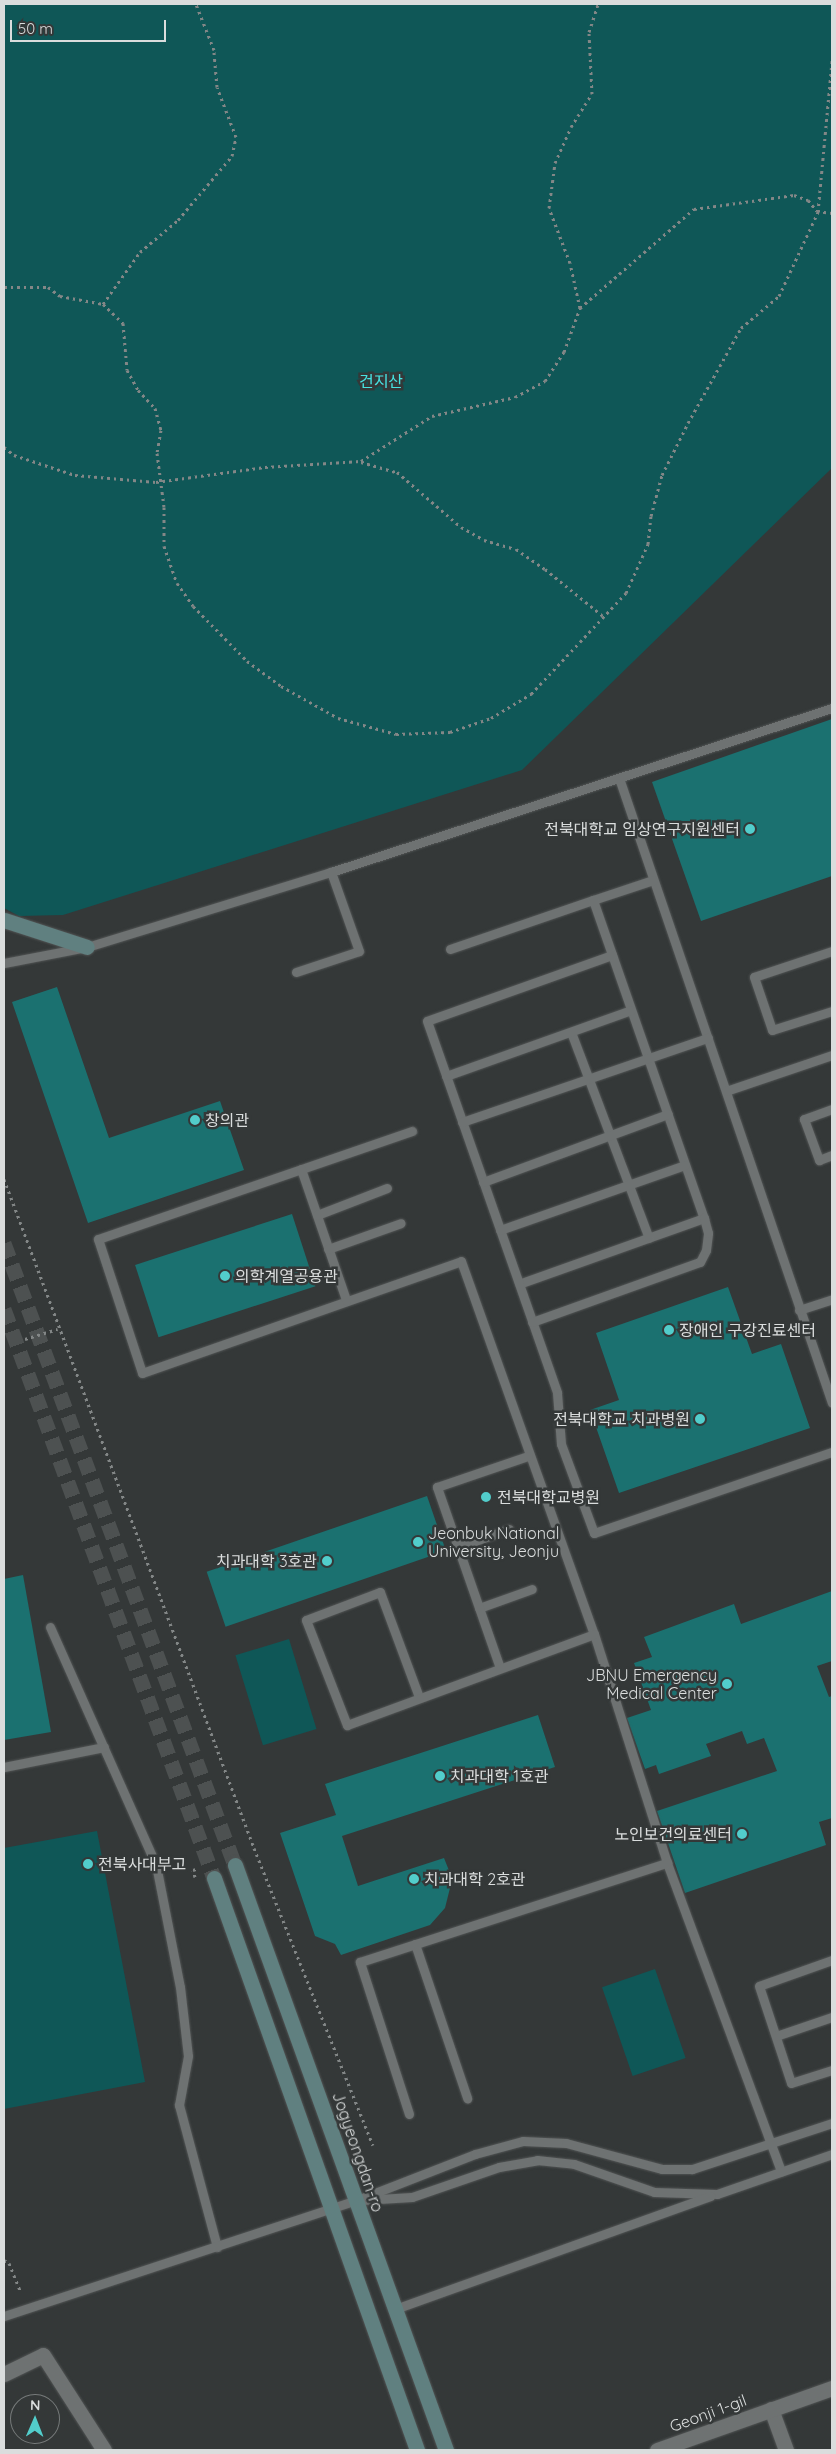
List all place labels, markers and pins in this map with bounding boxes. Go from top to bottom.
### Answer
place label: 전북대학교 임상연구지원센터 [544,819,740,839]
marker: 전북대학교 임상연구지원센터 [744,823,756,835]
place label: 창의관 [205,1110,249,1130]
marker: 창의관 [189,1114,201,1126]
place label: 의학계열공용관 [235,1266,338,1286]
marker: 의학계열공용관 [219,1270,231,1282]
place label: 장애인 구강진료센터 [679,1320,816,1340]
marker: 장애인 구강진료센터 [663,1324,675,1336]
place label: 전북대학교 치과병원 [553,1409,690,1429]
marker: 전북대학교 치과병원 [694,1413,706,1425]
place label: 전북대학교병원 [497,1487,600,1507]
marker: 전북대학교병원 [479,1490,493,1504]
place label: Jeonbuk National University, Jeonju [428,1523,559,1561]
marker: Jeonbuk National University, Jeonju [412,1536,424,1548]
place label: 치과대학 3호관 [216,1551,317,1571]
marker: 치과대학 3호관 [321,1555,333,1567]
place label: JBNU Emergency Medical Center [586,1665,717,1703]
marker: JBNU Emergency Medical Center [721,1678,733,1690]
place label: 치과대학 1호관 [450,1766,549,1786]
marker: 치과대학 1호관 [434,1770,446,1782]
place label: 노인보건의료센터 [614,1824,732,1844]
marker: 노인보건의료센터 [736,1828,748,1840]
place label: 전북사대부고 [98,1854,186,1874]
marker: 전북사대부고 [82,1858,94,1870]
place label: 치과대학 2호관 [424,1869,526,1889]
marker: 치과대학 2호관 [408,1873,420,1885]

